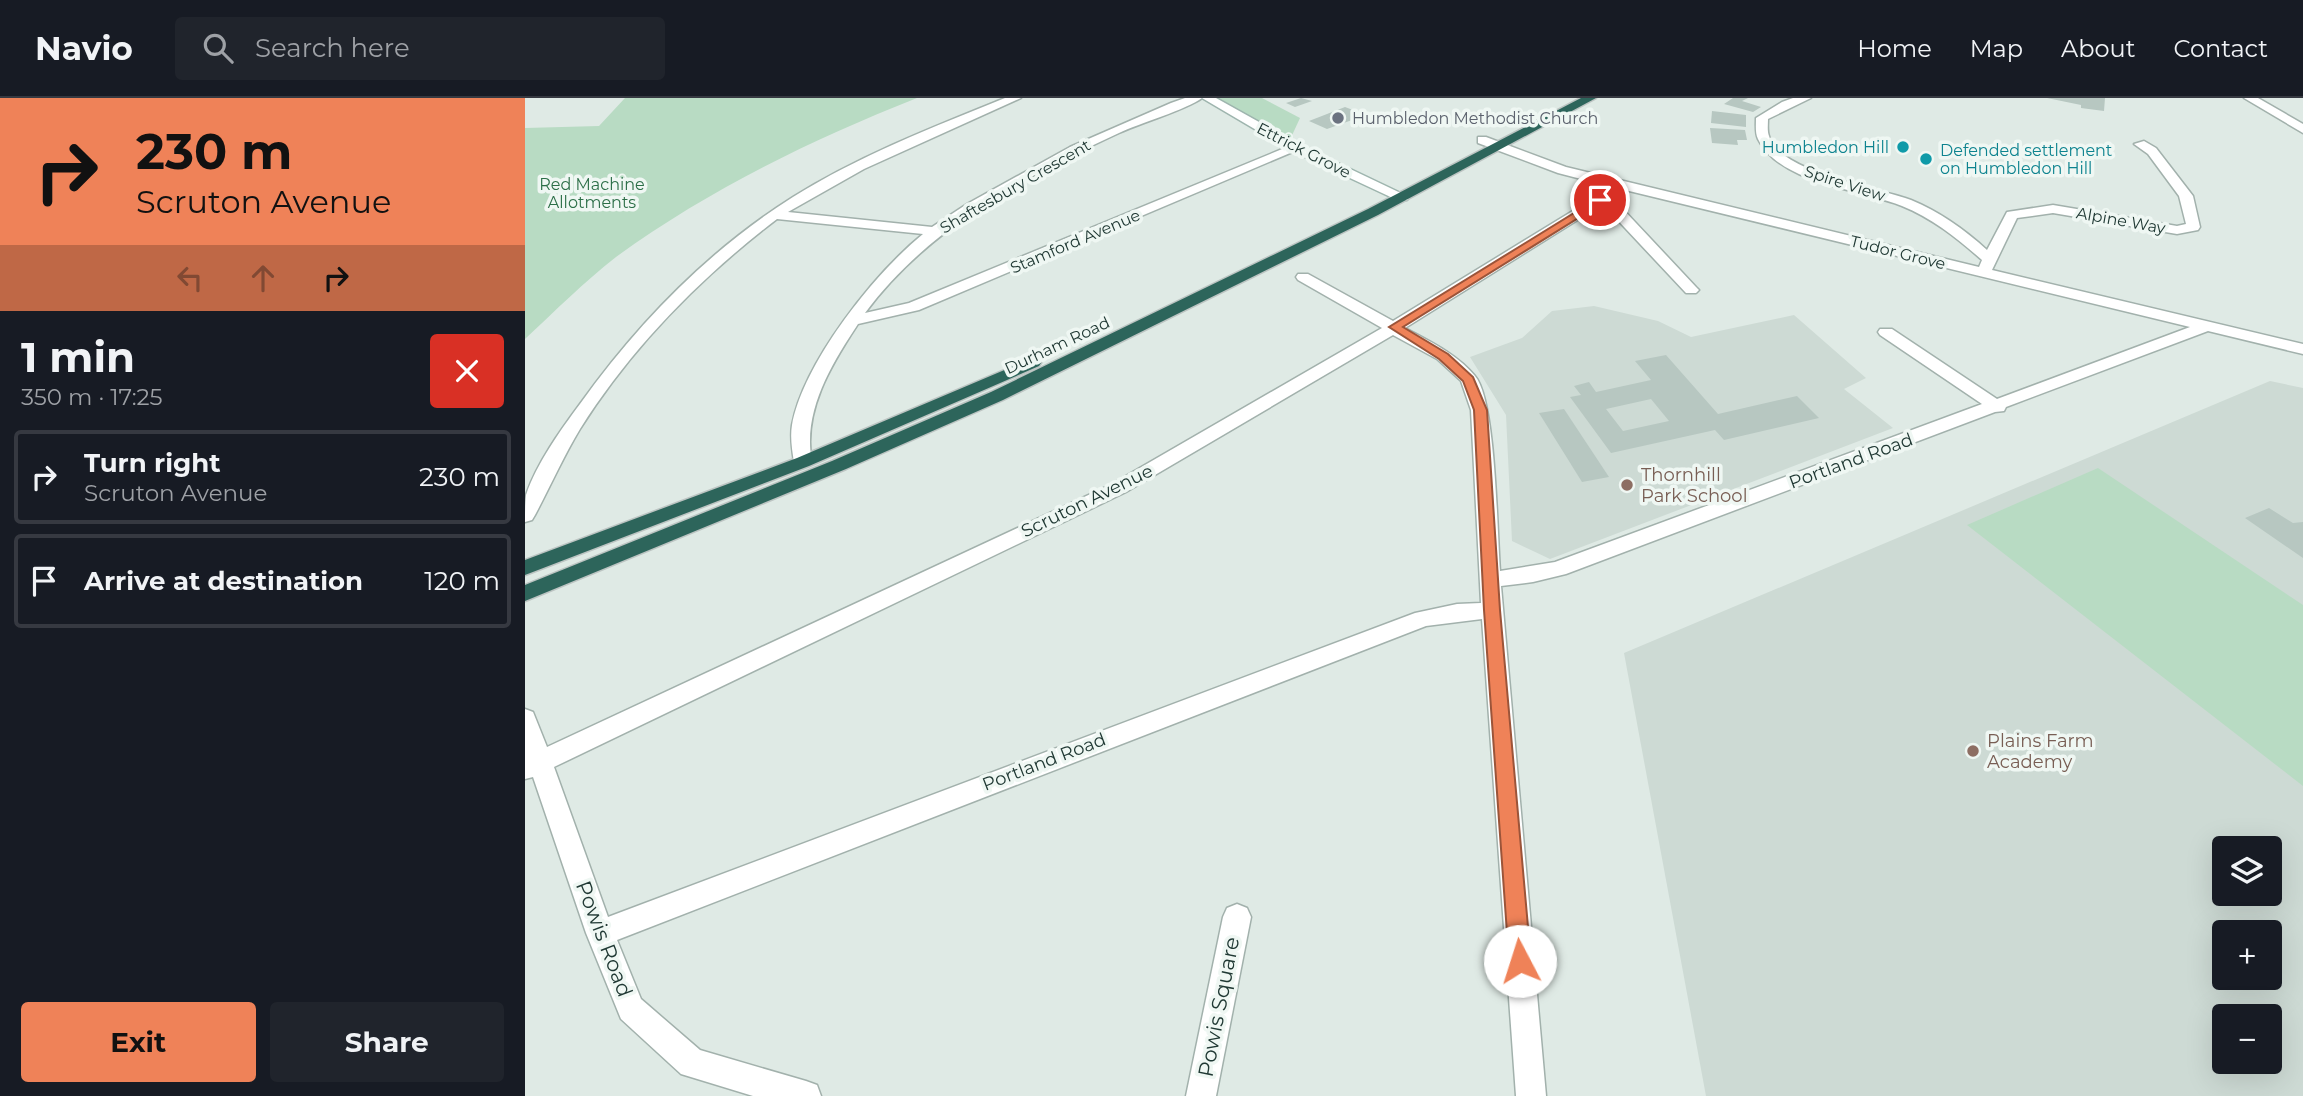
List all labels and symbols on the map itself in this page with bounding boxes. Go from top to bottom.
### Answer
place label: Humbledon Methodist Church [1352,109,1598,128]
marker: Humbledon Methodist Church [1330,110,1346,126]
street label: Ettrick Grove [1254,119,1354,182]
street label: Shaftesbury Crescent [937,135,1094,237]
place label: Humbledon Hill [1762,138,1889,157]
marker: Humbledon Hill [1895,139,1911,155]
place label: Defended settlement on Humbledon Hill [1940,141,2113,178]
marker: Defended settlement on Humbledon Hill [1918,151,1934,167]
street label: Spire View [1802,161,1888,205]
pin [1570,170,1630,230]
park label: Red Machine Allotments [539,175,645,212]
street label: Alpine Way [2075,203,2167,238]
street label: Stamford Avenue [1007,205,1143,277]
street label: Tudor Grove [1848,231,1948,274]
street label: Durham Road [1002,313,1113,378]
street label: Portland Road [1786,428,1916,494]
street label: Scruton Avenue [1018,460,1156,542]
place label: Thornhill Park School [1641,464,1747,507]
marker: Thornhill Park School [1619,477,1635,493]
street label: Portland Road [979,728,1109,796]
place label: Plains Farm Academy [1987,730,2094,773]
marker: Plains Farm Academy [1965,743,1981,759]
street label: Powis Road [571,877,638,1000]
position arrow [1483,924,1557,998]
street label: Powis Square [1193,935,1244,1079]

